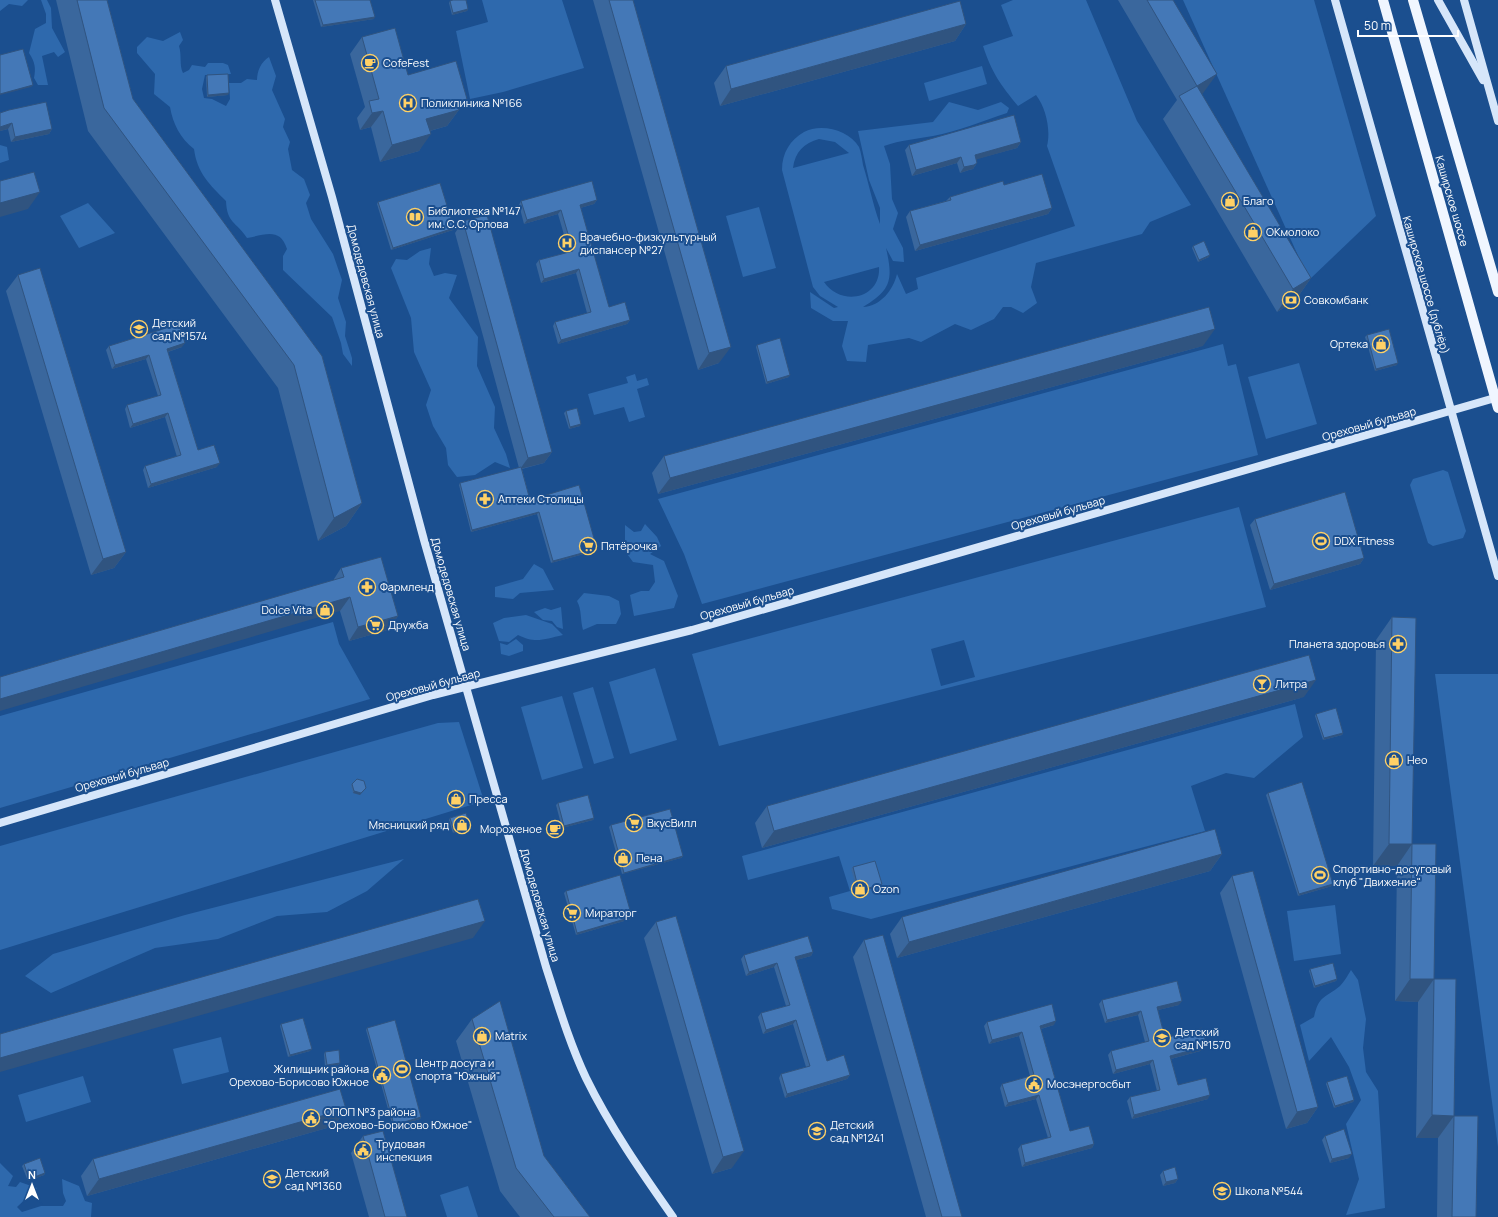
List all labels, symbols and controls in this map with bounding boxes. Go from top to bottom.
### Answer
scale bar [1358,12,1458,38]
text: 50 m [1364,17,1391,34]
cafe icon: CofeFest [360,53,380,73]
place label: CofeFest [383,55,429,70]
hospital icon: Поликлиника №166 [398,93,418,113]
place label: Поликлиника №166 [421,95,522,110]
street label: Каширское шоссе [1432,154,1473,248]
shop icon: Благо [1220,191,1240,211]
place label: Благо [1243,193,1274,208]
place label: Библиотека №147 им. С.С. Орлова [428,203,521,231]
library icon: Библиотека №147 им. С.С. Орлова [405,207,425,227]
street label: Каширское шоссе (дублёр) [1400,214,1453,356]
street label: Домодедовская улица [344,222,389,340]
shop icon: ОКмолоко [1243,222,1263,242]
place label: ОКмолоко [1266,224,1320,239]
place label: Врачебно-физкультурный диспансер №27 [580,229,717,257]
hospital icon: Врачебно-физкультурный диспансер №27 [557,233,577,253]
bank icon: Совкомбанк [1281,290,1301,310]
place label: Совкомбанк [1304,292,1369,307]
place label: Детский сад №1574 [152,315,207,343]
school or university icon: Детский сад №1574 [129,319,149,339]
shop icon: Ортека [1371,334,1391,354]
place label: Ортека [1330,336,1368,351]
street label: Ореховый бульвар [1320,403,1418,444]
pharmacy icon: Аптеки Столицы [475,489,495,509]
place label: Аптеки Столицы [498,491,584,506]
street label: Ореховый бульвар [1009,492,1107,533]
sports icon: DDX Fitness [1311,531,1331,551]
place label: DDX Fitness [1334,533,1395,548]
street label: Домодедовская улица [428,535,475,653]
supermarket icon: Пятёрочка [578,536,598,556]
place label: Пятёрочка [601,538,657,553]
pharmacy icon: Фармленд [357,577,377,597]
place label: Фармленд [380,579,434,594]
street label: Ореховый бульвар [698,582,796,623]
shop icon: Dolce Vita [315,600,335,620]
place label: Dolce Vita [261,602,312,617]
supermarket icon: Дружба [365,615,385,635]
place label: Дружба [388,617,428,632]
pharmacy icon: Планета здоровья [1388,634,1408,654]
place label: Планета здоровья [1289,636,1385,651]
street label: Ореховый бульвар [384,665,482,704]
bar icon: Литра [1252,674,1272,694]
place label: Литра [1275,676,1307,691]
shop icon: Нео [1384,750,1404,770]
place label: Нео [1407,752,1428,767]
street label: Ореховый бульвар [73,754,171,795]
shop icon: Пресса [446,789,466,809]
place label: Пресса [469,791,508,806]
supermarket icon: ВкусВилл [624,813,644,833]
shop icon: Мясницкий ряд [452,815,472,835]
place label: ВкусВилл [647,815,697,830]
place label: Мясницкий ряд [369,817,449,832]
cafe icon: Мороженое [545,819,565,839]
place label: Мороженое [480,821,543,836]
street label: Домодедовская улица [517,846,564,964]
shop icon: Пена [613,848,633,868]
place label: Пена [636,850,663,865]
place label: Спортивно-досуговый клуб "Движение" [1333,861,1451,889]
sports icon: Спортивно-досуговый клуб "Движение" [1310,865,1330,885]
shop icon: Ozon [850,879,870,899]
place label: Ozon [873,881,899,896]
supermarket icon: Мираторг [562,903,582,923]
place label: Мираторг [585,905,637,920]
place label: Детский сад №1570 [1175,1024,1231,1052]
shop icon: Matrix [472,1026,492,1046]
place label: Matrix [495,1028,527,1043]
school or university icon: Детский сад №1570 [1152,1028,1172,1048]
place label: Центр досуга и спорта "Южный" [415,1055,500,1083]
sports icon: Центр досуга и спорта "Южный" [392,1059,412,1079]
place label: Жилищник района Орехово-Борисово Южное [229,1061,370,1089]
public building icon: Жилищник района Орехово-Борисово Южное [372,1065,392,1085]
public building icon: Мосэнергосбыт [1024,1074,1044,1094]
place label: Мосэнергосбыт [1047,1076,1132,1091]
place label: ОПОП №3 района "Орехово-Борисово Южное" [324,1104,472,1132]
public building icon: ОПОП №3 района "Орехово-Борисово Южное" [301,1108,321,1128]
place label: Детский сад №1241 [830,1117,884,1145]
school or university icon: Детский сад №1241 [807,1121,827,1141]
place label: Трудовая инспекция [376,1136,432,1164]
public building icon: Трудовая инспекция [353,1140,373,1160]
north arrow [12,1165,52,1205]
place label: Детский сад №1360 [285,1165,342,1193]
text: N [28,1167,36,1182]
school or university icon: Детский сад №1360 [262,1169,282,1189]
school or university icon: Школа №544 [1212,1181,1232,1201]
place label: Школа №544 [1235,1183,1303,1198]

